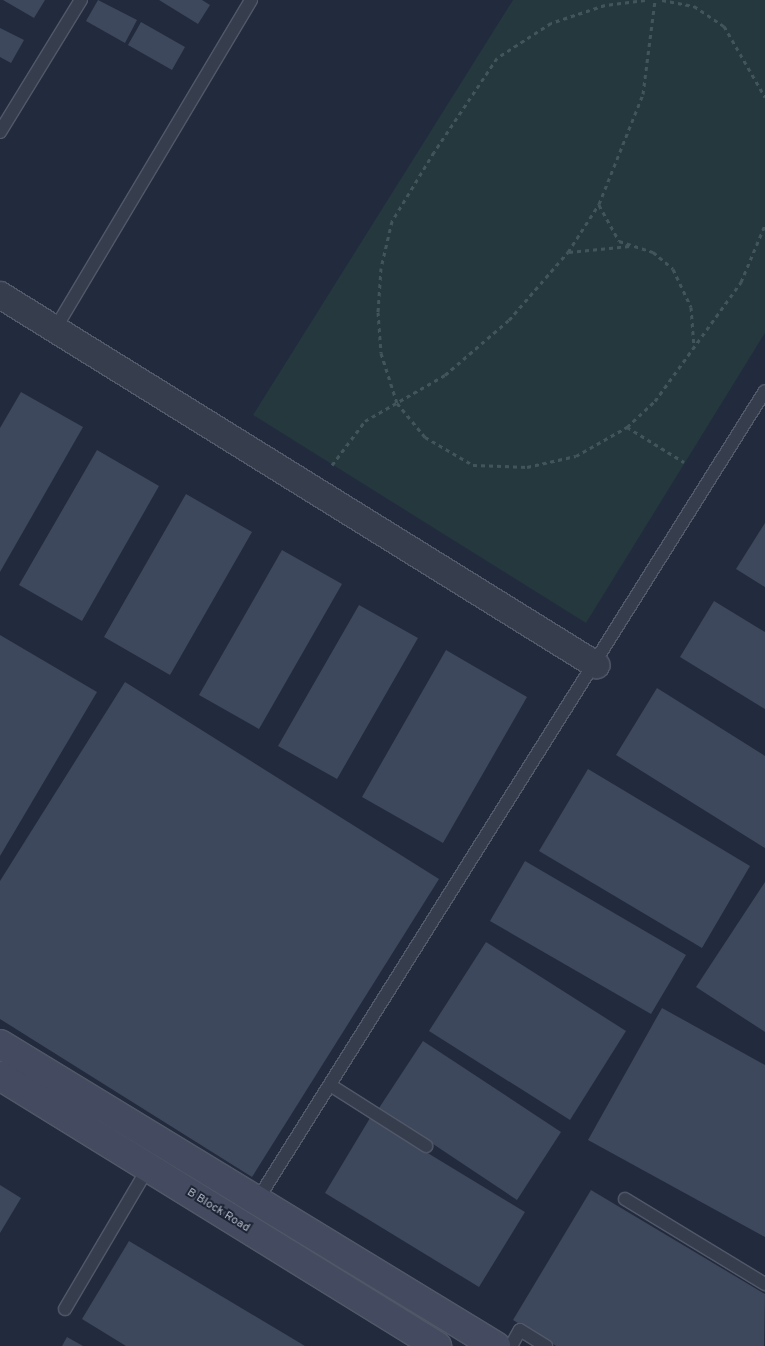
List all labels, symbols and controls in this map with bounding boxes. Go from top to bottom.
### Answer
street label: B Block Road [184,1186,252,1236]

